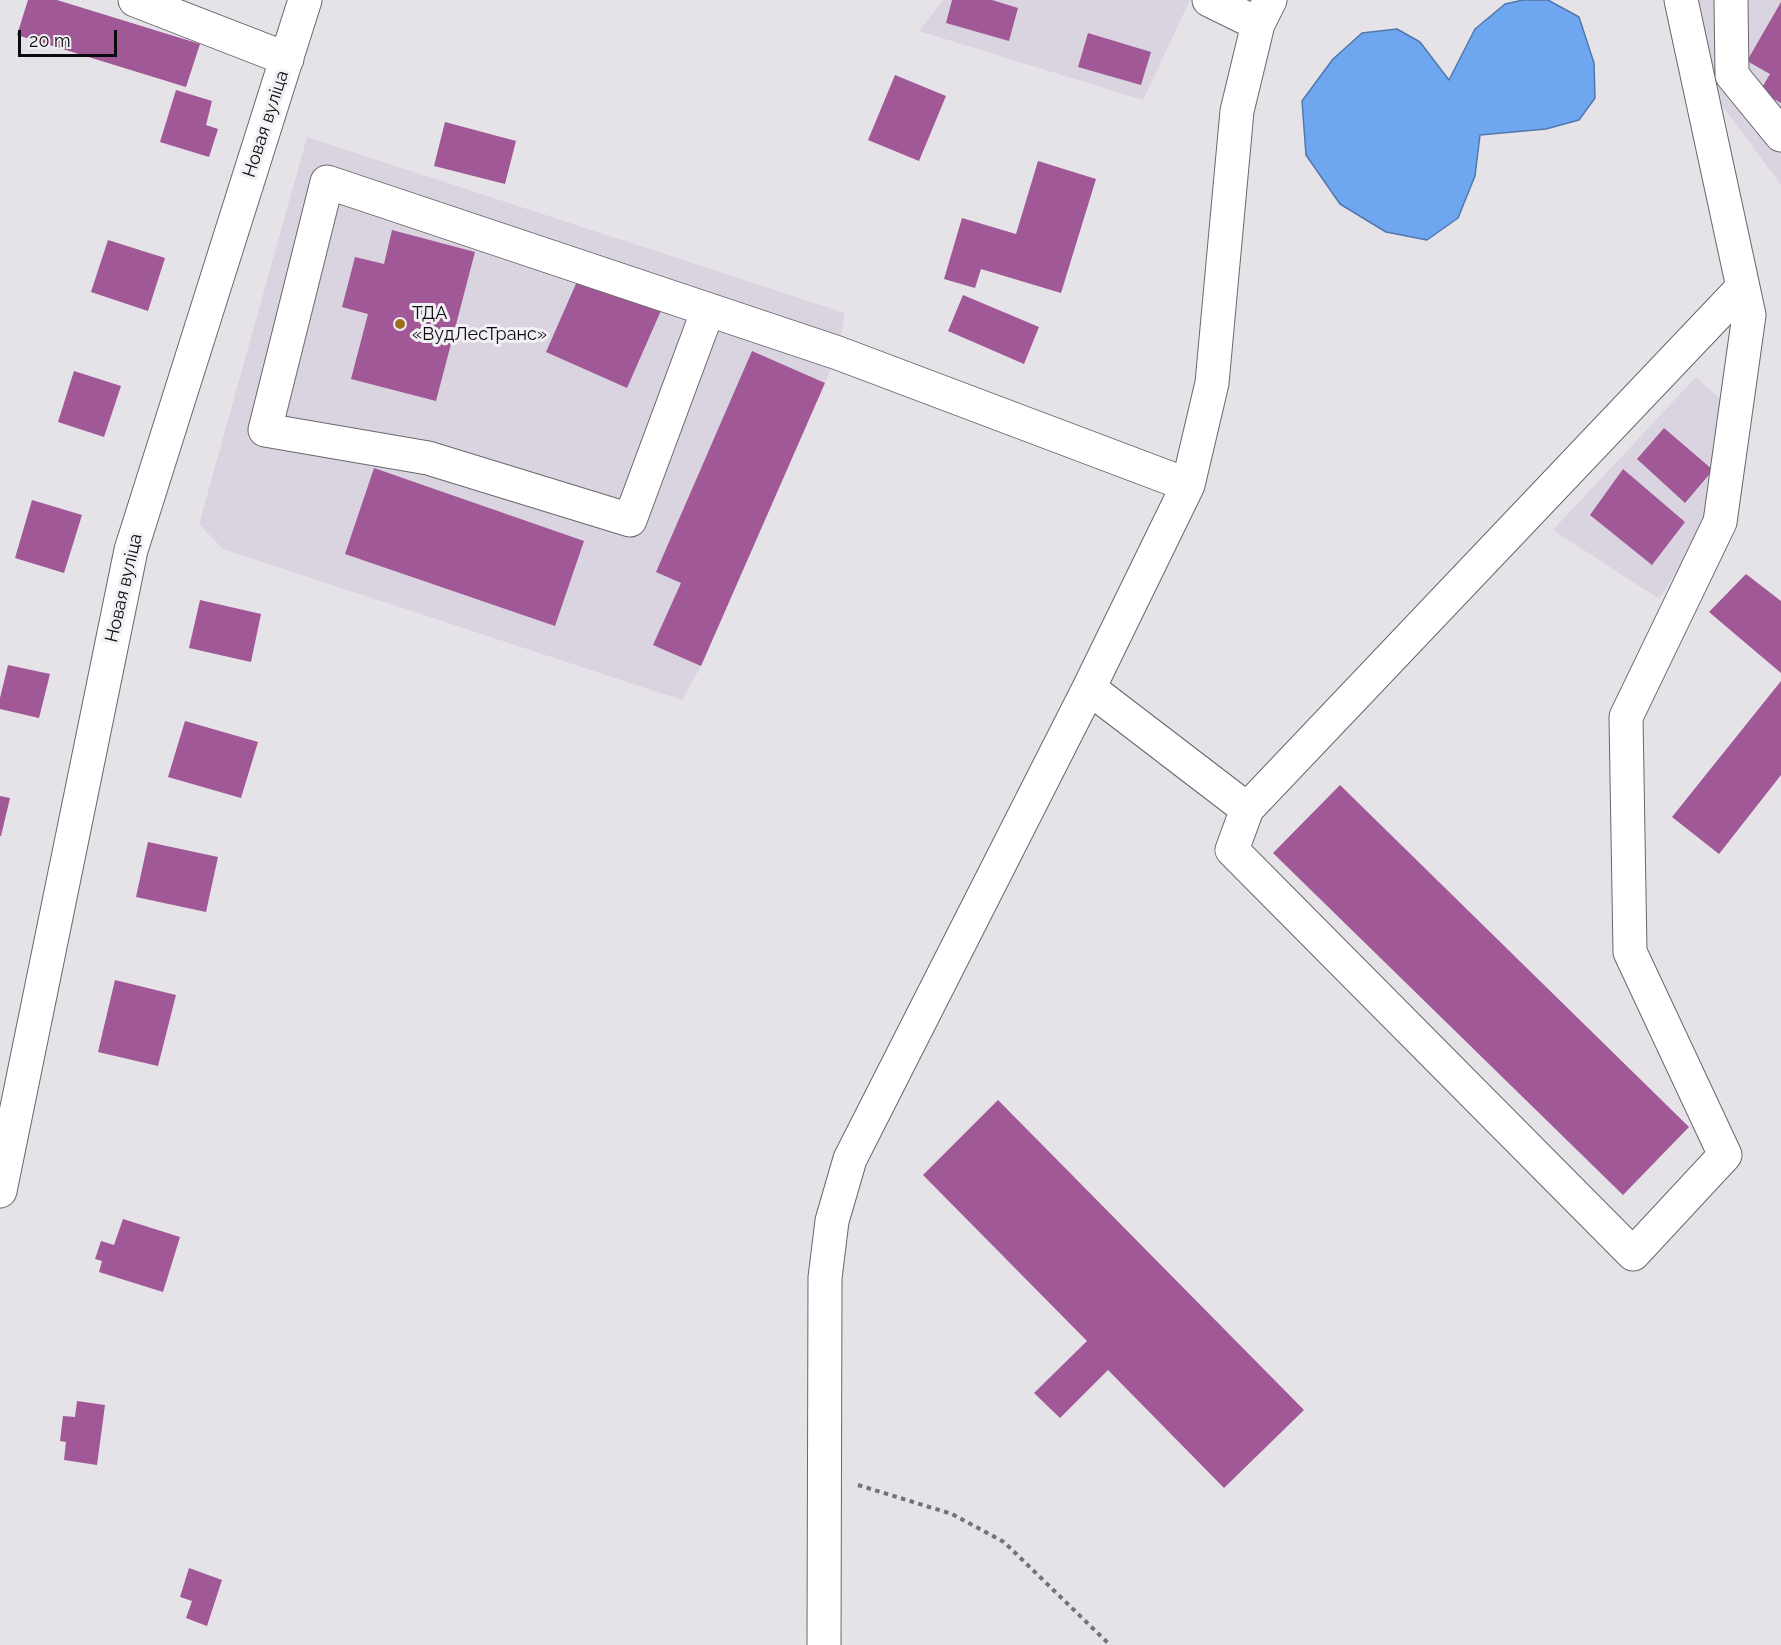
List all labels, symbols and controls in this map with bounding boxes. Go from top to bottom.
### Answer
scale bar [21,18,120,56]
text: 20 m [29,30,71,51]
street label: Новая вуліца [239,68,293,180]
place label: ТДА «ВудЛесТранс» [412,303,547,346]
marker: ТДА «ВудЛесТранс» [393,317,407,331]
street label: Новая вуліца [101,532,147,644]

